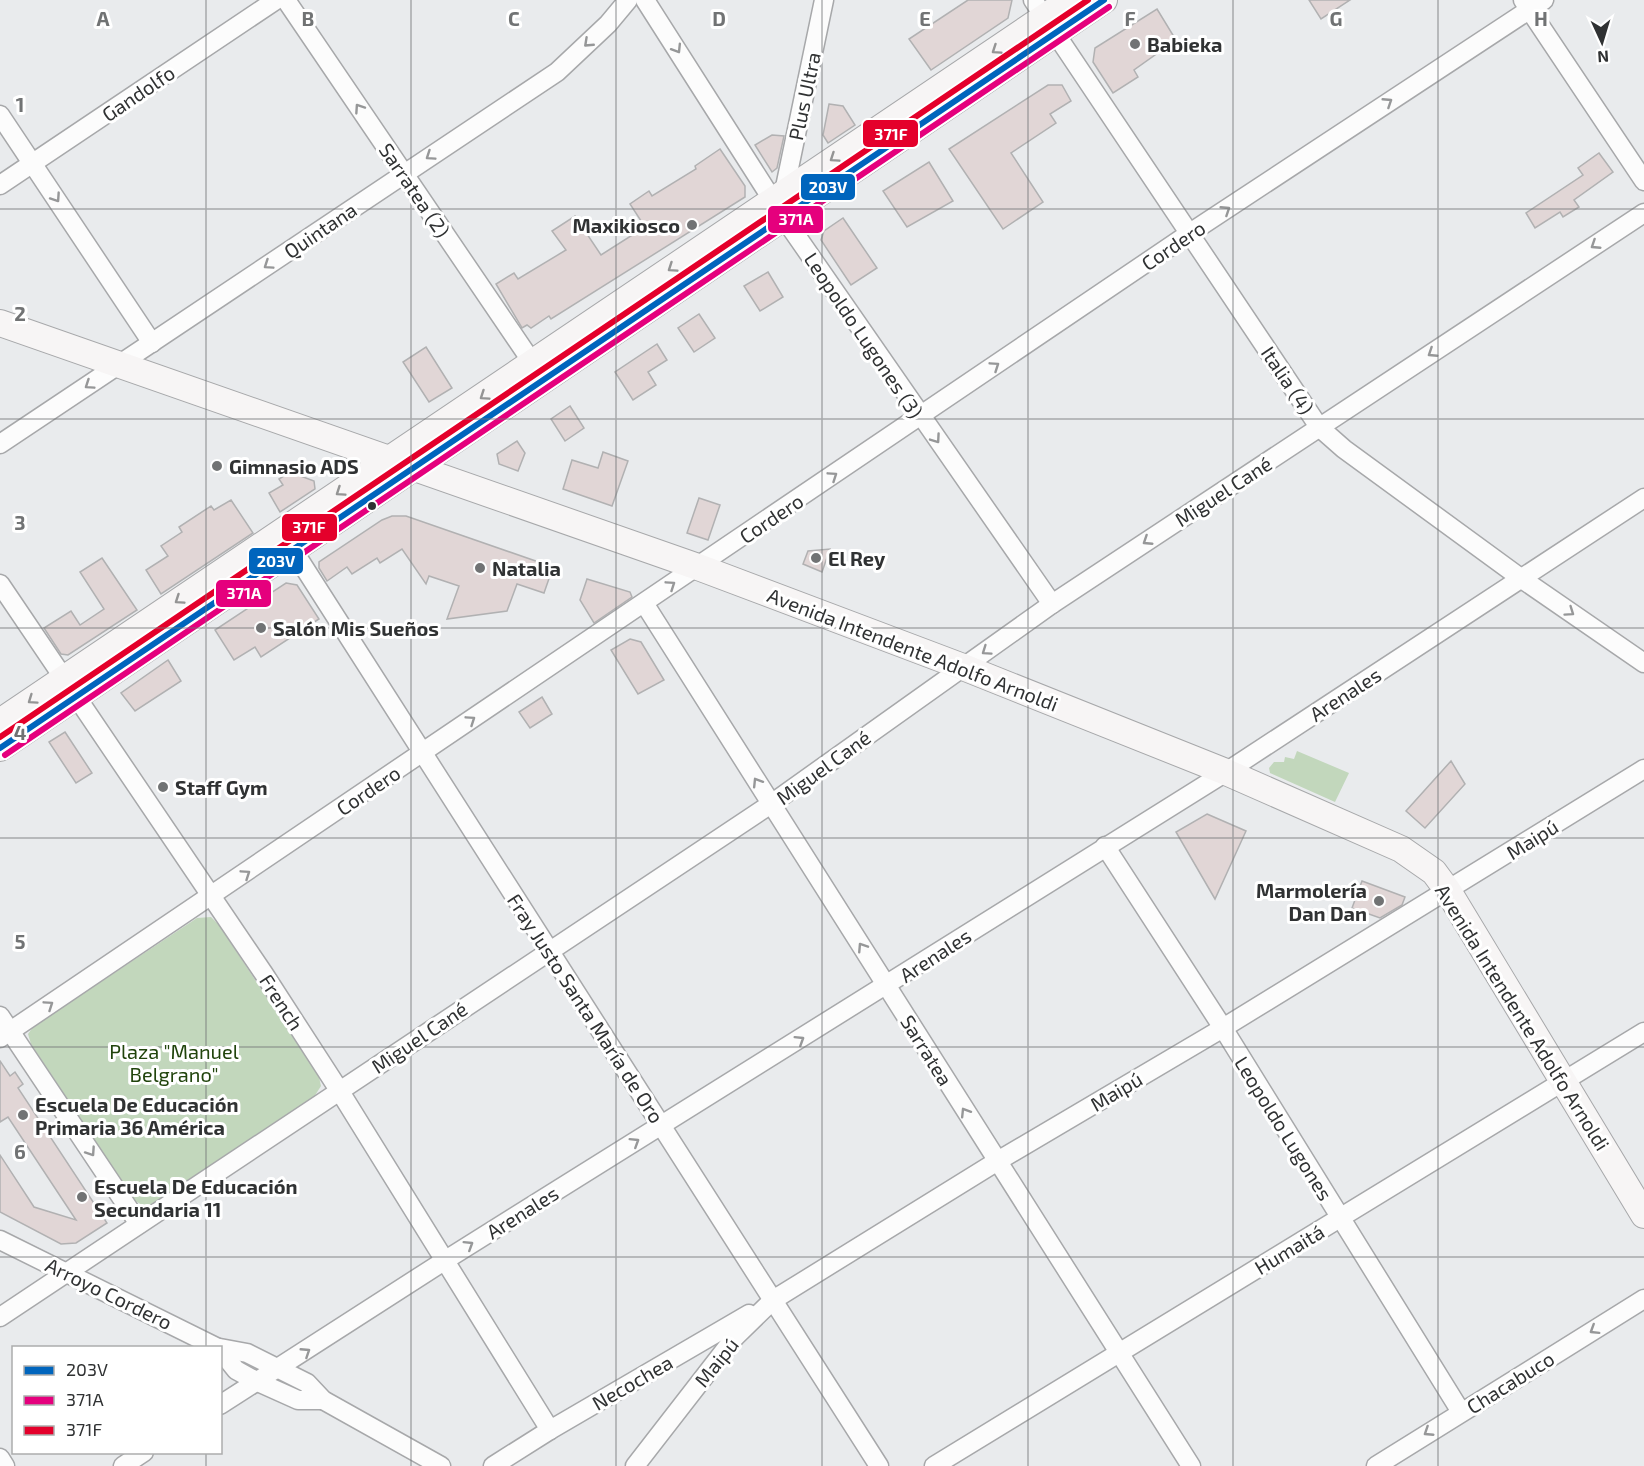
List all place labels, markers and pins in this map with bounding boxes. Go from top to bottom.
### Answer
place label: Babieka [1147,32,1222,56]
marker: Babieka [1128,37,1142,51]
place label: Maxikiosco [572,213,680,237]
marker: Maxikiosco [685,218,699,232]
place label: Gimnasio ADS [229,454,359,478]
marker: Gimnasio ADS [210,459,224,473]
unlabelled marker [366,500,378,512]
place label: El Rey [828,546,886,571]
marker: El Rey [809,551,823,565]
place label: Natalia [492,556,561,580]
marker: Natalia [473,561,487,575]
place label: Salón Mis Sueños [273,616,439,640]
marker: Salón Mis Sueños [254,621,268,635]
place label: Staff Gym [175,775,268,800]
marker: Staff Gym [156,780,170,794]
place label: Marmolería Dan Dan [1256,878,1367,925]
marker: Marmolería Dan Dan [1372,894,1386,908]
place label: Escuela De Educación Primaria 36 América [35,1092,239,1139]
marker: Escuela De Educación Primaria 36 América [16,1108,30,1122]
place label: Escuela De Educación Secundaria 11 [94,1174,298,1221]
marker: Escuela De Educación Secundaria 11 [75,1190,89,1204]

